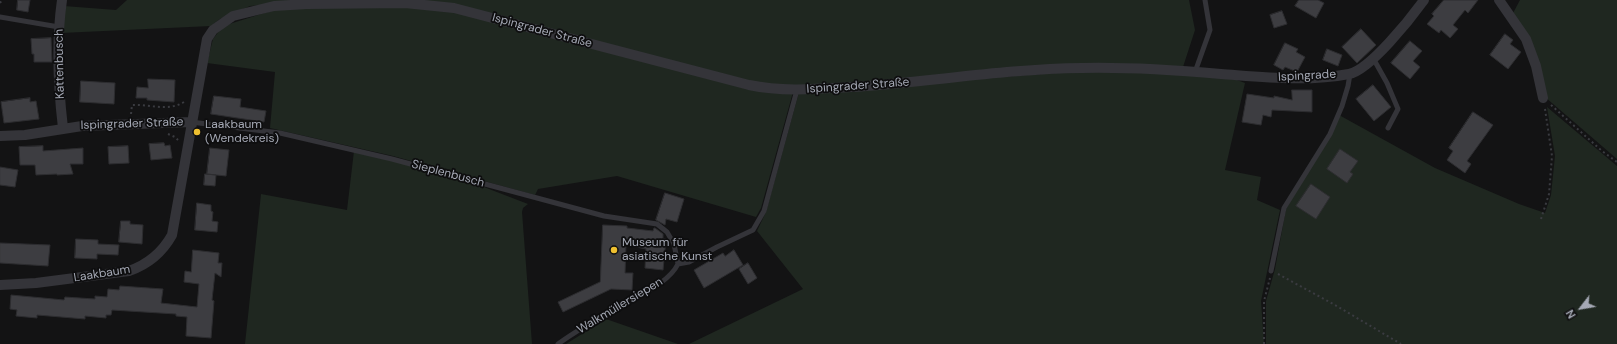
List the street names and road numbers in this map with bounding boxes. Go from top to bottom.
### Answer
street label: Ispingrader Straße [490,11,594,51]
street label: Kattenbusch [52,29,68,99]
street label: Ispingrade [1278,67,1336,85]
street label: Ispingrader Straße [806,75,910,97]
street label: Ispingrader Straße [80,115,184,133]
street label: Sieplenbusch [410,157,486,191]
street label: Laakbaum [73,262,131,286]
street label: Walkmüllersiepen [575,275,665,337]

